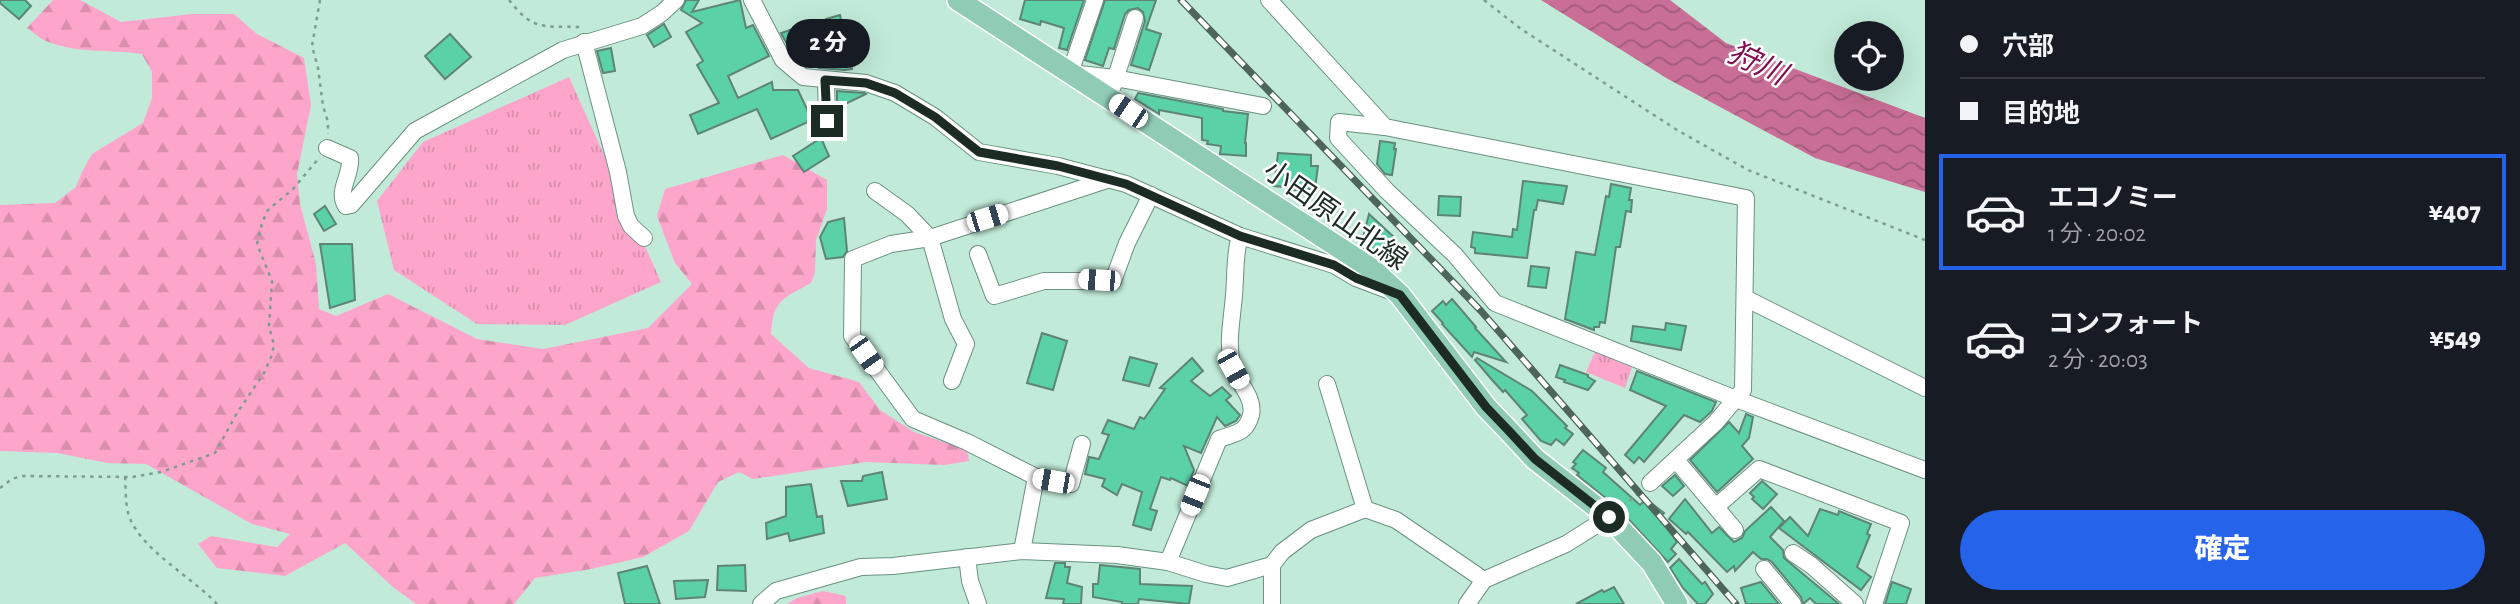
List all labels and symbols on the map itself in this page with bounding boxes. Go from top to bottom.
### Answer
callout: 2 分 [785,19,869,68]
water label: 狩川 [1723,36,1794,92]
car [1105,91,1152,131]
route end [811,105,843,137]
street label: 小田原山北線 [1258,155,1413,276]
car [964,202,1011,234]
car [1078,268,1121,292]
car [846,332,887,378]
car [1214,346,1253,392]
car [1031,467,1076,495]
car [1178,472,1213,518]
route start [1593,501,1625,533]

